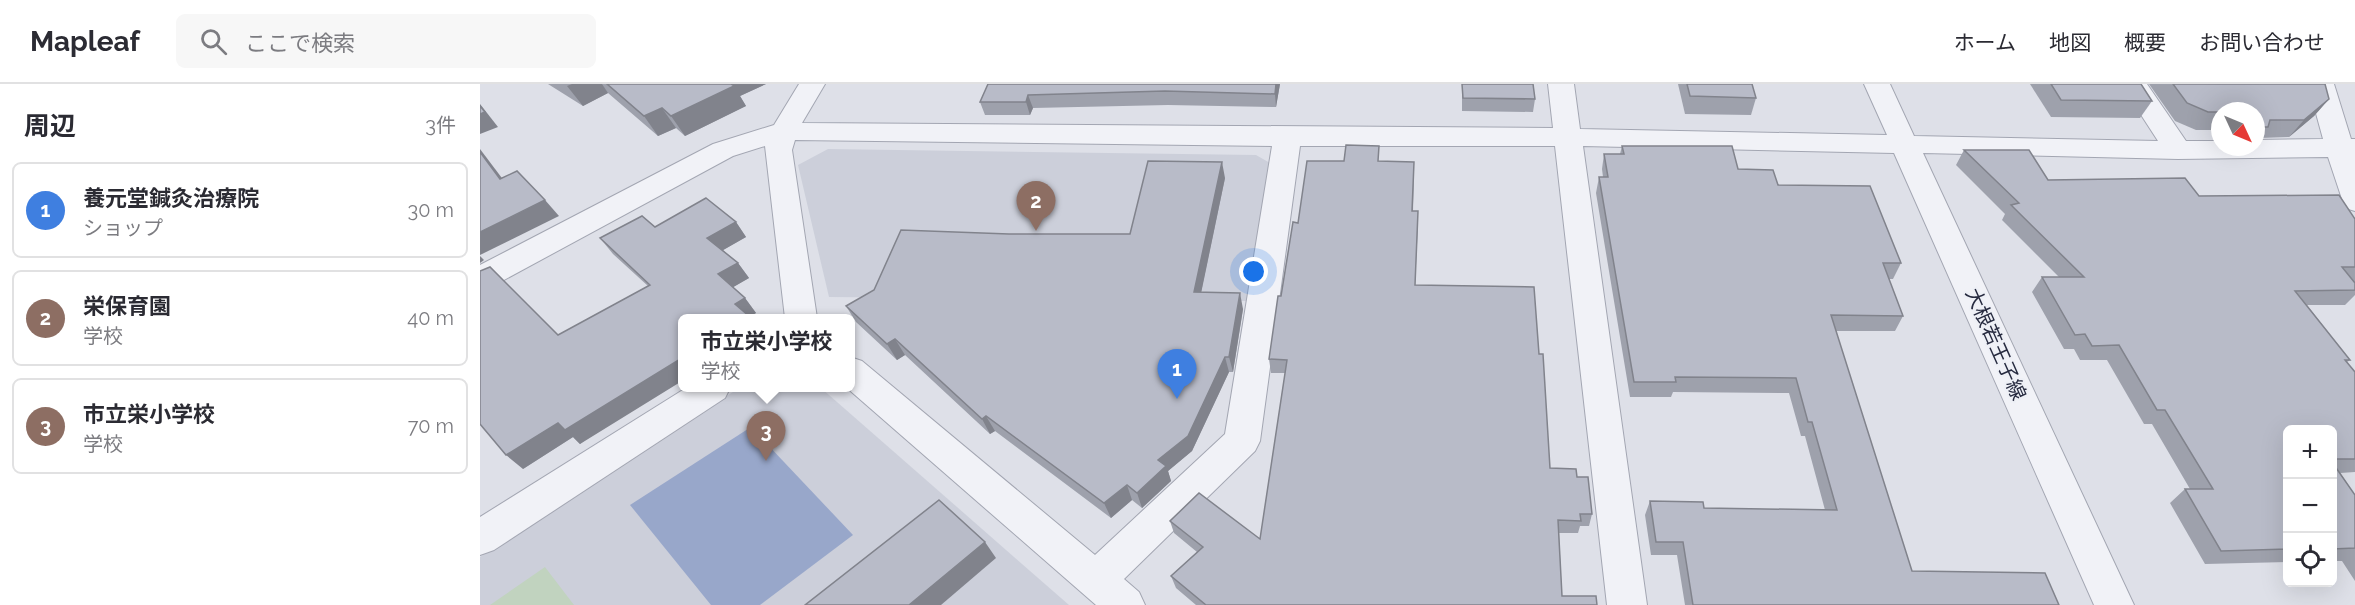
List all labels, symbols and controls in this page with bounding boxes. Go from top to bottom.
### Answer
search box [176,14,596,68]
text: Mapleaf [30,25,140,58]
icon: search [197,25,230,58]
text: ここで検索 [245,30,355,56]
text: ホーム [1954,30,2016,55]
text: 地図 [2049,30,2091,55]
text: 概要 [2124,30,2166,55]
text: お問い合わせ [2199,30,2325,55]
north arrow [2211,102,2265,156]
text: 周辺 [24,111,76,141]
text: 3件 [425,113,456,137]
pin: 2 [1016,182,1056,231]
text: 養元堂鍼灸治療院 [83,185,259,211]
text: 1 [41,198,50,222]
text: 30 m [408,198,454,222]
text: ショップ [83,216,163,240]
your location [1239,257,1268,286]
street label: 大根若王子線 [1961,284,2031,404]
text: 栄保育園 [83,293,171,319]
text: 2 [40,306,51,330]
text: 40 m [407,306,454,330]
popup [678,314,855,392]
text: 学校 [83,324,123,348]
text: 市立栄小学校 [700,328,833,354]
pin: 1 [1158,350,1196,399]
text: 学校 [700,359,740,383]
text: 市立栄小学校 [83,401,215,427]
pin: 3 [746,412,786,461]
text: 3 [40,414,51,438]
text: 70 m [408,414,454,438]
map controls [2283,425,2337,587]
button: + [2283,425,2337,479]
text: 学校 [83,432,123,456]
button: − [2283,479,2337,533]
button: locate [2283,533,2337,587]

